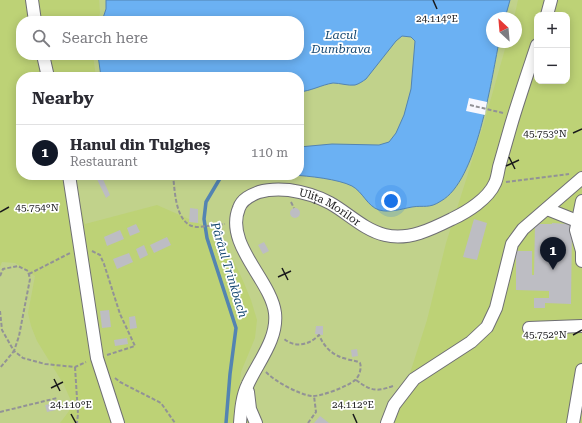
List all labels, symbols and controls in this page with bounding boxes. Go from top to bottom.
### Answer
north arrow [486,12,522,48]
map controls [534,12,570,84]
button: + [534,12,570,48]
text: 24.114°E [416,13,458,24]
search box [16,16,304,60]
icon: search [30,27,52,49]
water label: Lacul Dumbrava [310,28,371,56]
text: Search here [62,29,148,47]
button: − [534,48,570,84]
text: Nearby [32,88,94,108]
text: 45.753°N [523,128,567,139]
text: Hanul din Tulgheș [70,136,210,154]
text: 1 [41,145,49,160]
text: 110 m [251,145,288,160]
text: Restaurant [70,154,138,169]
street label: Ulița Morilor [297,186,363,229]
your location [381,191,401,211]
text: 45.754°N [15,202,59,213]
water label: Pârâul Trinkbach [208,220,250,319]
pin: 1 [540,237,566,270]
text: 45.752°N [523,329,567,340]
text: 24.110°E [50,399,92,410]
text: 24.112°E [332,399,374,410]

